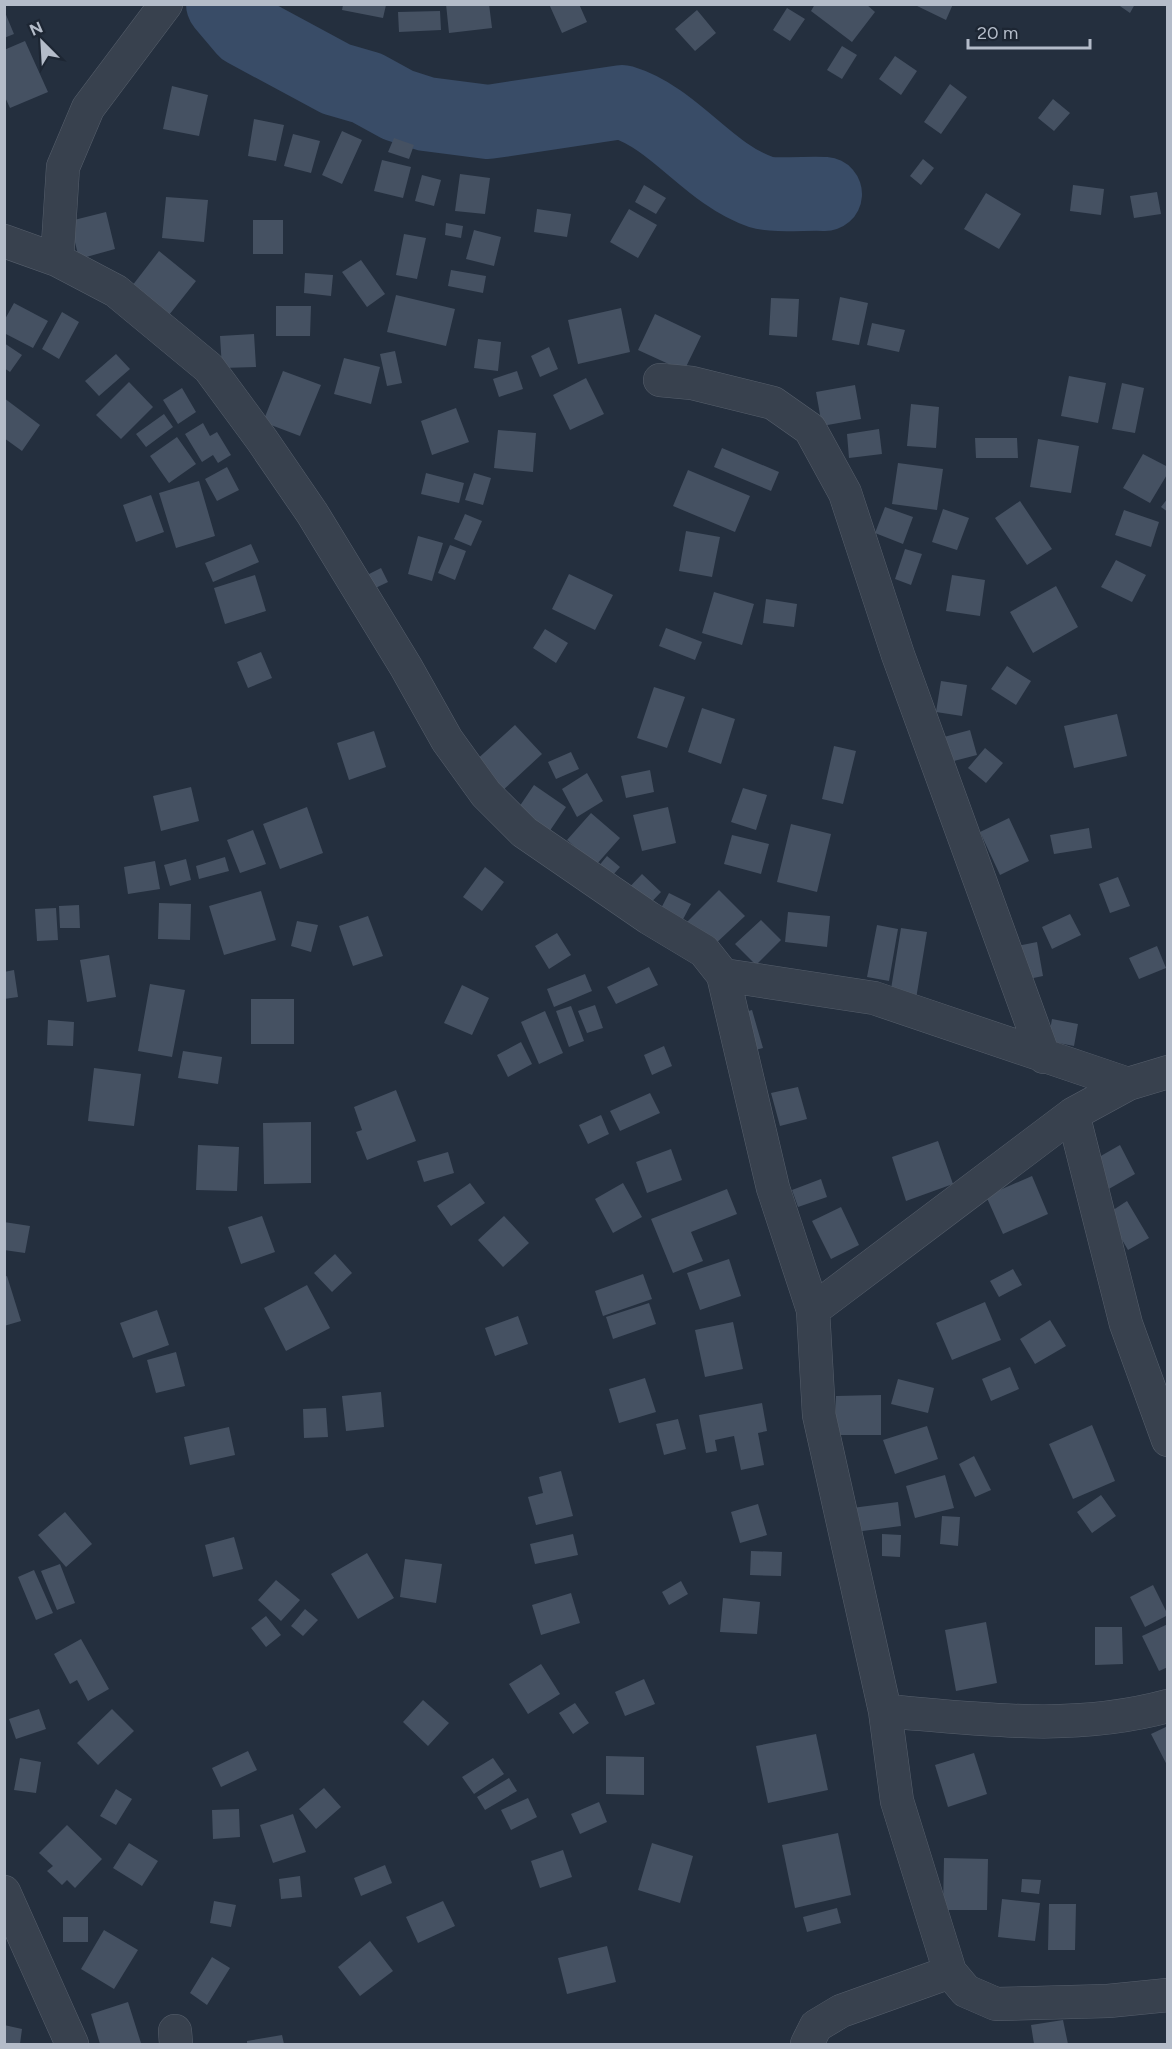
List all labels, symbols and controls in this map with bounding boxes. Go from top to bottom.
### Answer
north arrow [12,12,72,72]
scale bar [968,12,1090,50]
text: N [27,18,46,40]
text: 20 m [977,22,1018,44]

